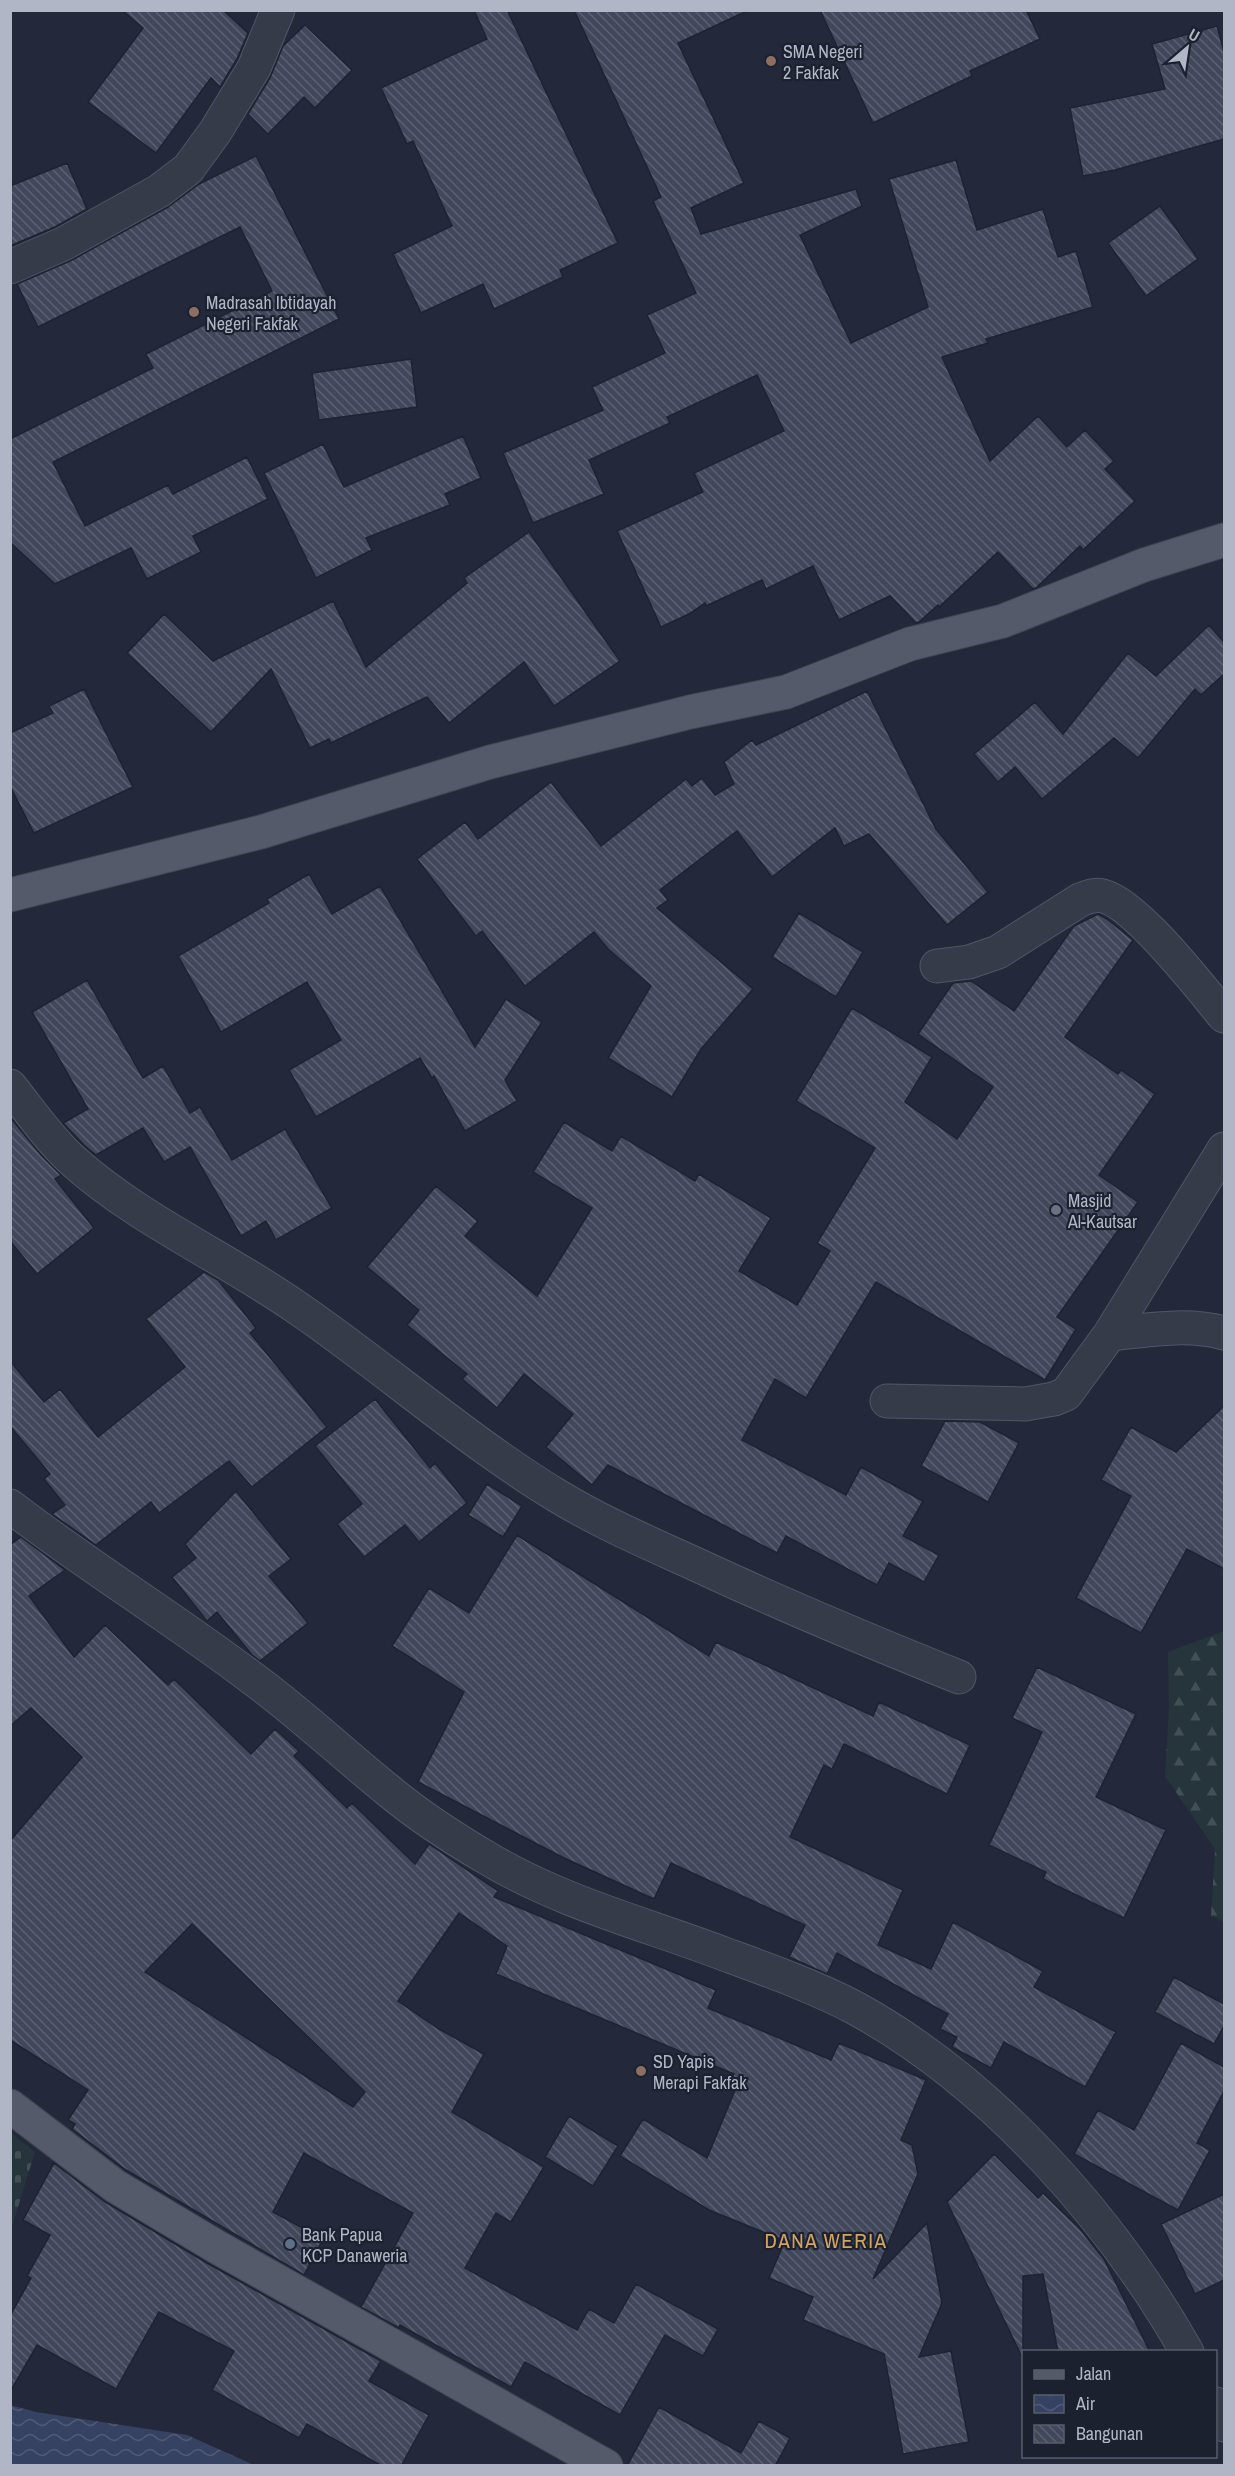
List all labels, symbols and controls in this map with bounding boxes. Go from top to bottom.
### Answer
north arrow [1157,18,1217,78]
text: U [1185,23,1204,47]
place label: SMA Negeri 2 Fakfak [783,39,863,85]
marker: SMA Negeri 2 Fakfak [764,54,778,68]
place label: Madrasah Ibtidayah Negeri Fakfak [206,290,336,336]
marker: Madrasah Ibtidayah Negeri Fakfak [187,305,201,319]
place label: Masjid Al-Kautsar [1067,1188,1137,1234]
marker: Masjid Al-Kautsar [1049,1203,1063,1217]
place label: SD Yapis Merapi Fakfak [653,2049,747,2095]
marker: SD Yapis Merapi Fakfak [634,2064,648,2078]
place label: Bank Papua KCP Danaweria [302,2222,408,2268]
district label: DANA WERIA [764,2226,888,2255]
marker: Bank Papua KCP Danaweria [283,2237,297,2251]
legend [1022,2350,1217,2458]
text: Jalan [1076,2361,1111,2386]
text: Air [1075,2391,1095,2416]
text: Bangunan [1076,2421,1143,2446]

